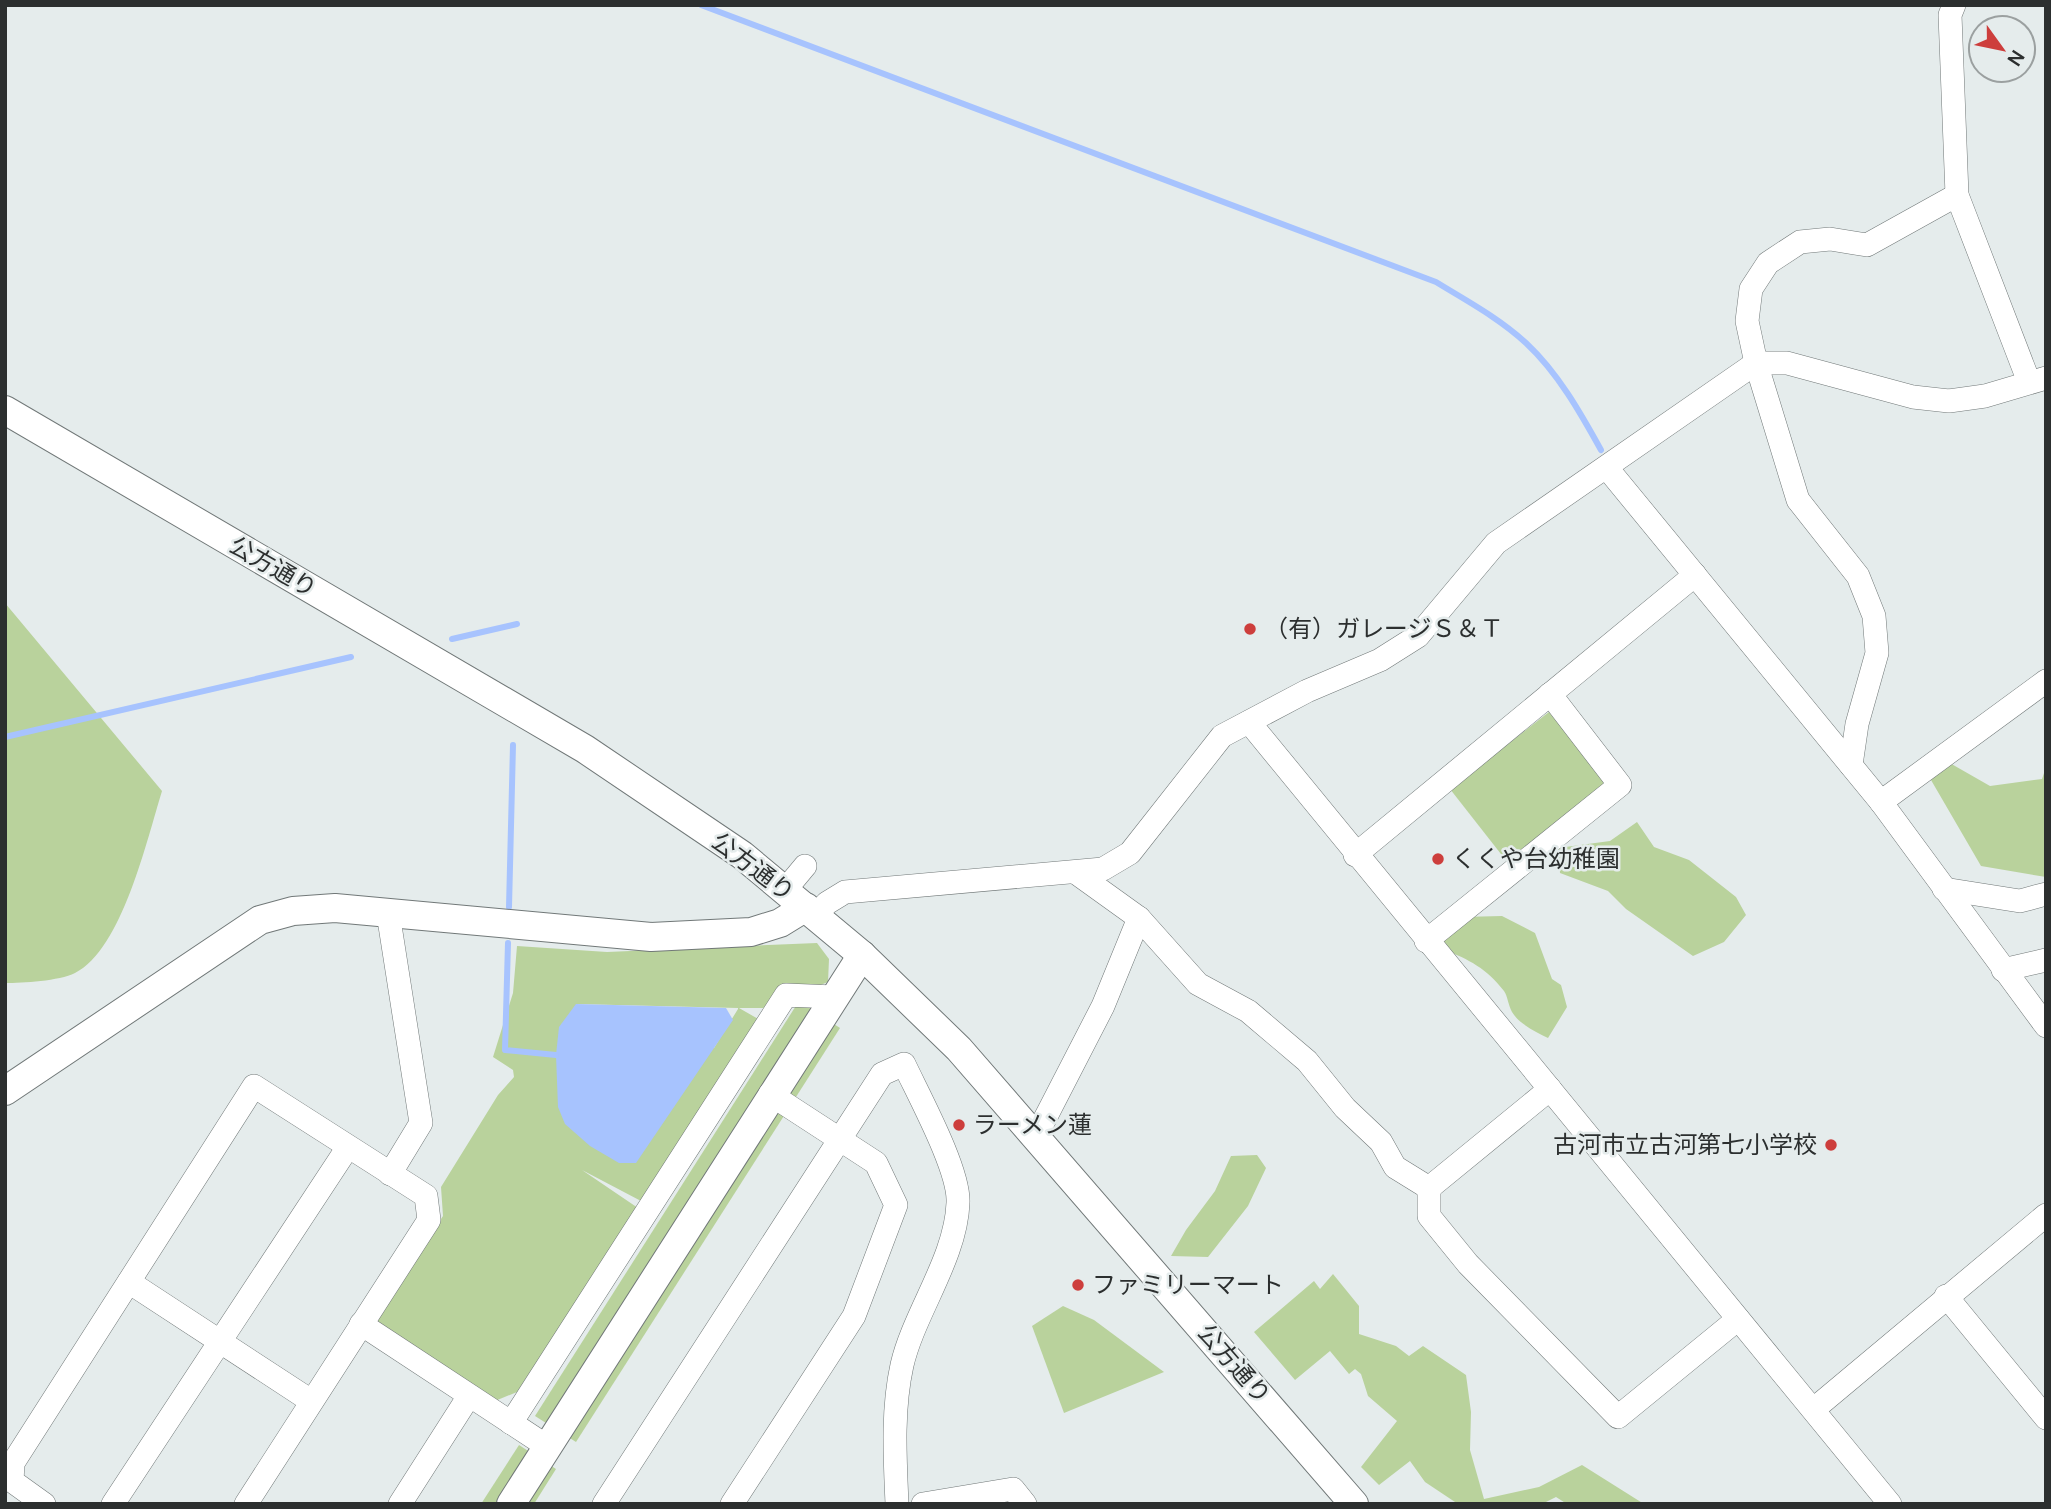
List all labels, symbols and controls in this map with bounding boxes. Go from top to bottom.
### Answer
north arrow [1967,14,2037,84]
text: N [2002,45,2031,71]
street label: 公方通り [224,527,324,604]
place label: （有）ガレージＳ＆Ｔ [1264,611,1504,644]
marker: （有）ガレージＳ＆Ｔ [1242,621,1258,637]
street label: 公方通り [706,824,802,908]
place label: くくや台幼稚園 [1452,841,1620,874]
marker: くくや台幼稚園 [1430,851,1446,867]
place label: ラーメン蓮 [973,1107,1092,1140]
marker: ラーメン蓮 [951,1117,967,1133]
place label: 古河市立古河第七小学校 [1553,1127,1817,1160]
marker: 古河市立古河第七小学校 [1823,1137,1839,1153]
place label: ファミリーマート [1092,1267,1284,1300]
marker: ファミリーマート [1070,1277,1086,1293]
street label: 公方通り [1191,1316,1279,1410]

